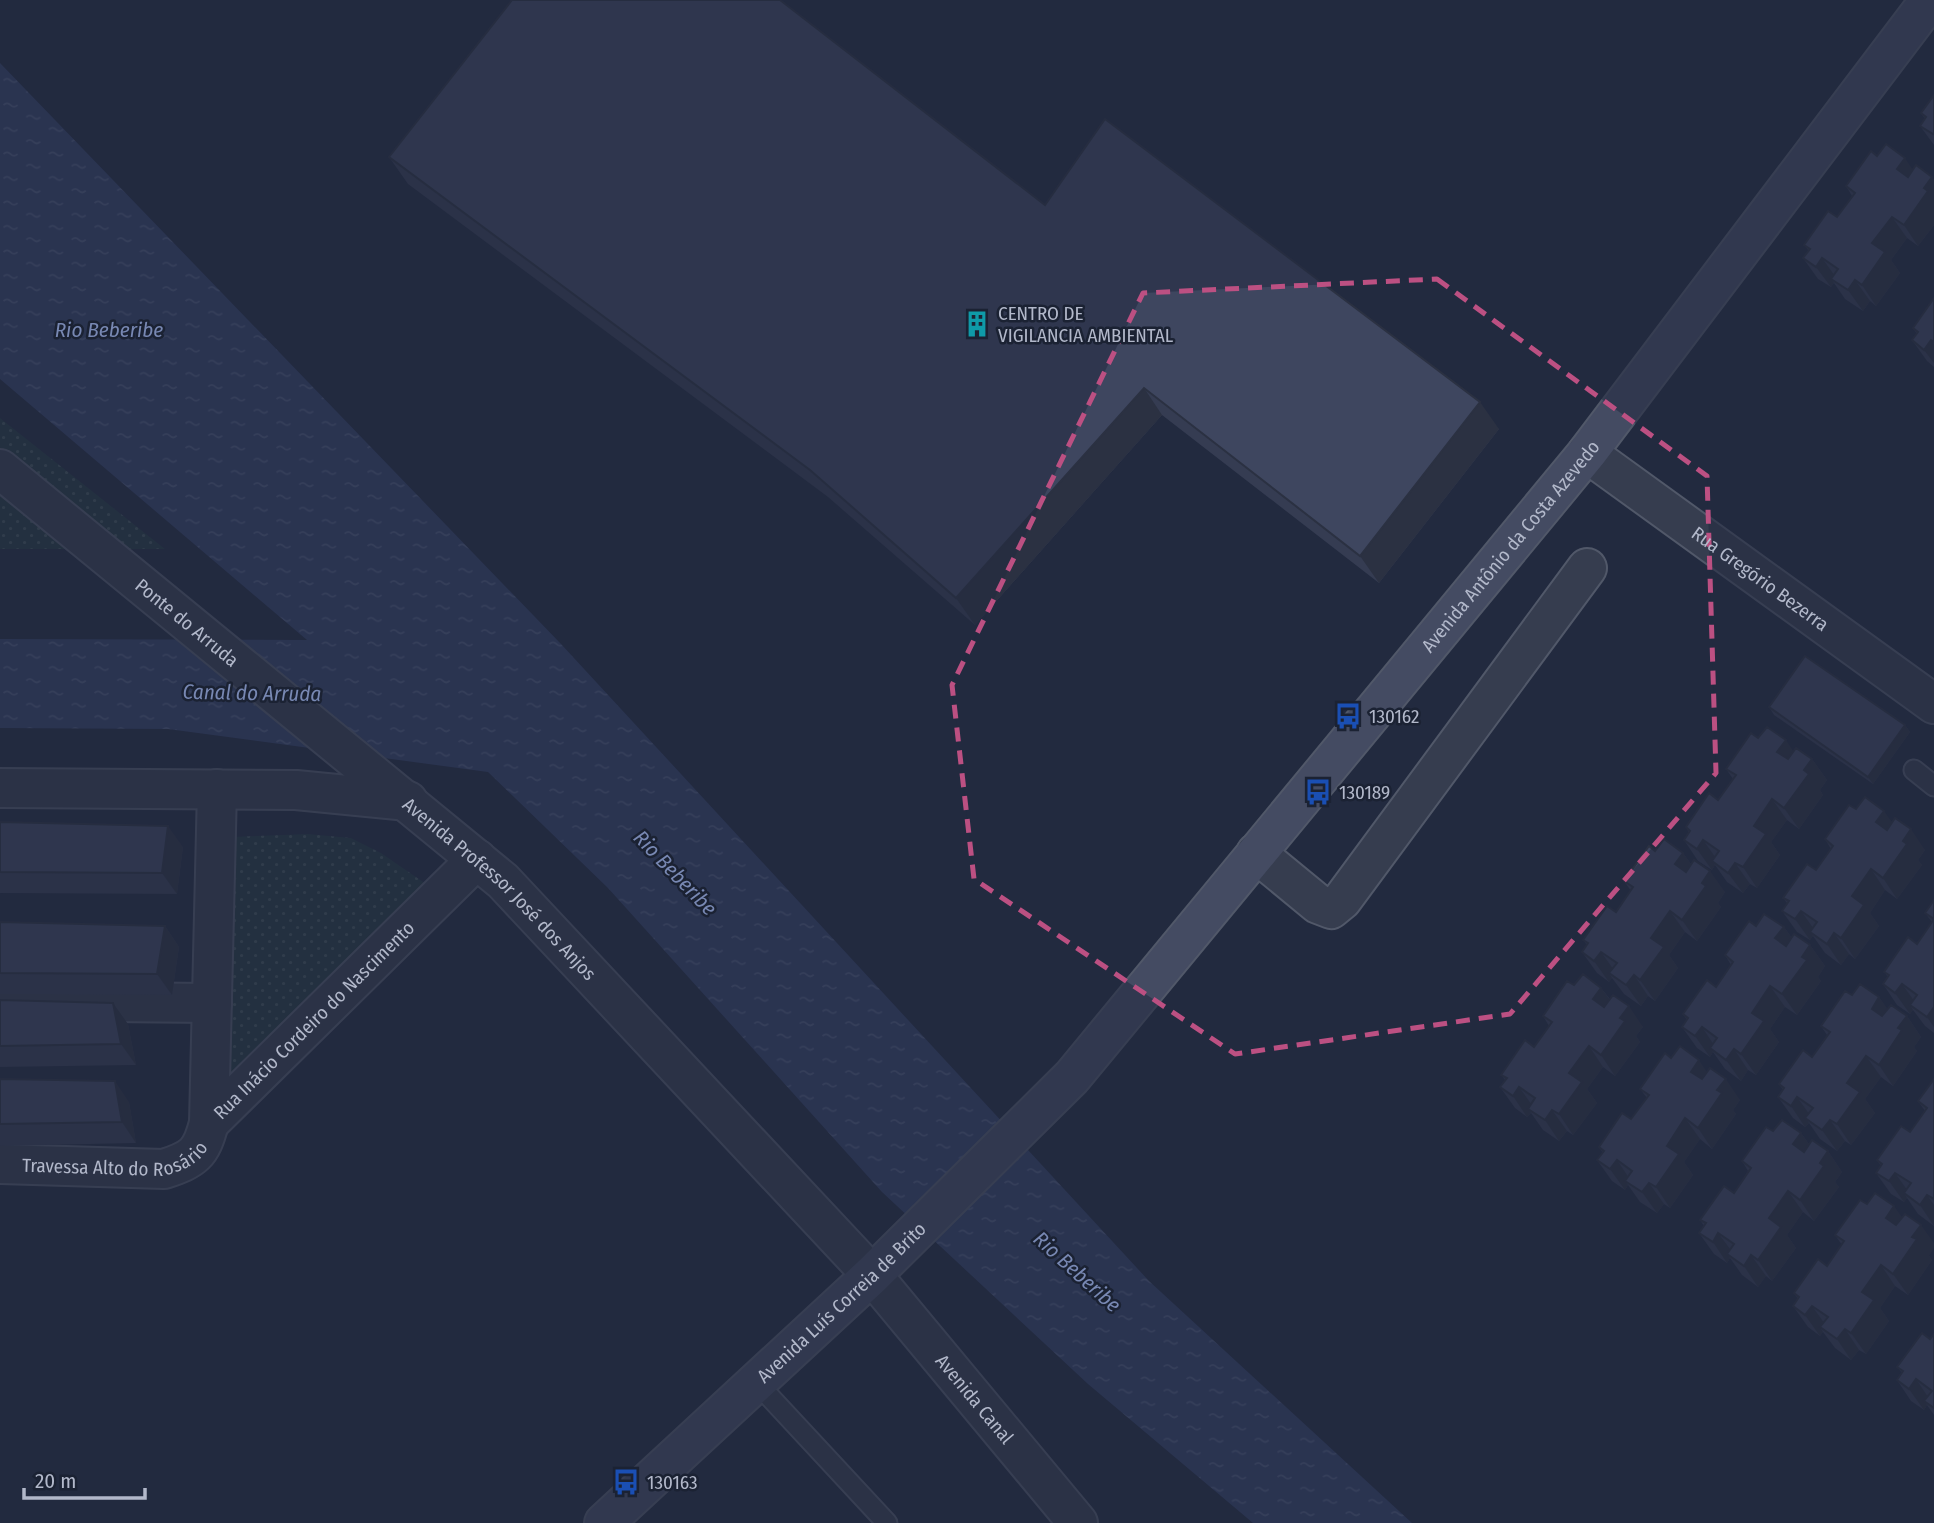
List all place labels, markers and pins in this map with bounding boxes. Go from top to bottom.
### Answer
place label: CENTRO DE VIGILANCIA AMBIENTAL [998,302,1174,347]
building icon: CENTRO DE VIGILANCIA AMBIENTAL [962,309,992,339]
bus stop icon: 130162 [1333,701,1363,731]
place label: 130162 [1369,705,1419,728]
bus stop icon: 130189 [1303,777,1333,807]
place label: 130189 [1339,781,1390,804]
bus stop icon: 130163 [611,1467,641,1497]
place label: 130163 [647,1471,698,1494]

